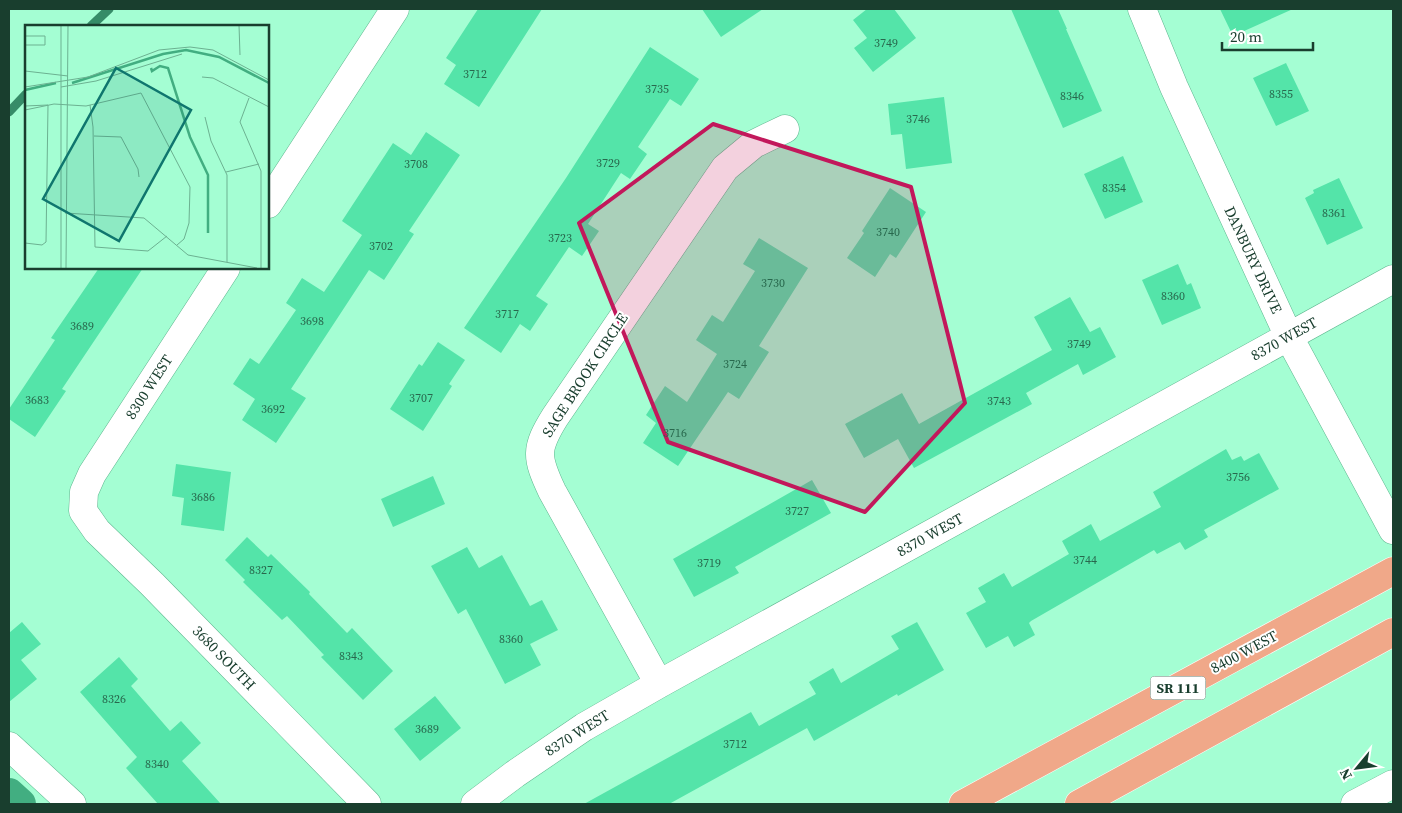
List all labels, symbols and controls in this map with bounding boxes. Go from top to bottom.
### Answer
scale bar [1222,20,1313,52]
inset map [25,25,269,269]
text: 20 m [1230,26,1262,47]
house number: 3749 [874,35,898,51]
house number: 3712 [463,66,487,82]
house number: 3735 [645,81,669,97]
house number: 8355 [1269,86,1293,102]
house number: 8346 [1060,88,1084,104]
house number: 3746 [906,111,930,127]
house number: 3729 [596,155,620,171]
house number: 3708 [404,156,428,172]
house number: 8354 [1102,180,1126,196]
street label: DANBURY DRIVE [1219,203,1288,317]
house number: 8361 [1322,205,1346,221]
house number: 3740 [876,224,900,240]
house number: 3723 [548,230,572,246]
house number: 3702 [369,238,393,254]
house number: 3730 [761,275,785,291]
house number: 8360 [1161,288,1185,304]
house number: 3717 [495,306,519,322]
street label: SAGE BROOK CIRCLE [537,309,633,441]
street label: 8370 WEST [1247,312,1321,365]
house number: 3698 [300,313,324,329]
house number: 3689 [70,318,94,334]
house number: 3749 [1067,336,1091,352]
street label: 8300 WEST [120,350,177,423]
house number: 3724 [723,356,747,372]
house number: 3707 [409,390,433,406]
house number: 3683 [25,392,49,408]
house number: 3743 [987,393,1011,409]
house number: 3692 [261,401,285,417]
house number: 3716 [663,425,687,441]
house number: 3756 [1226,469,1250,485]
house number: 3686 [191,489,215,505]
house number: 3727 [785,503,809,519]
street label: 8370 WEST [893,508,967,561]
house number: 3744 [1073,552,1097,568]
house number: 3719 [697,555,721,571]
house number: 8327 [249,562,273,578]
street label: 3680 SOUTH [188,620,261,695]
street label: 8400 WEST [1207,625,1281,678]
house number: 8360 [499,631,523,647]
house number: 8343 [339,648,363,664]
road number: SR 111 [1150,676,1206,700]
house number: 8326 [102,691,126,707]
street label: 8370 WEST [540,704,613,761]
house number: 3689 [415,721,439,737]
house number: 3712 [723,736,747,752]
north arrow [1332,743,1382,793]
house number: 8340 [145,756,169,772]
text: N [1334,765,1357,784]

